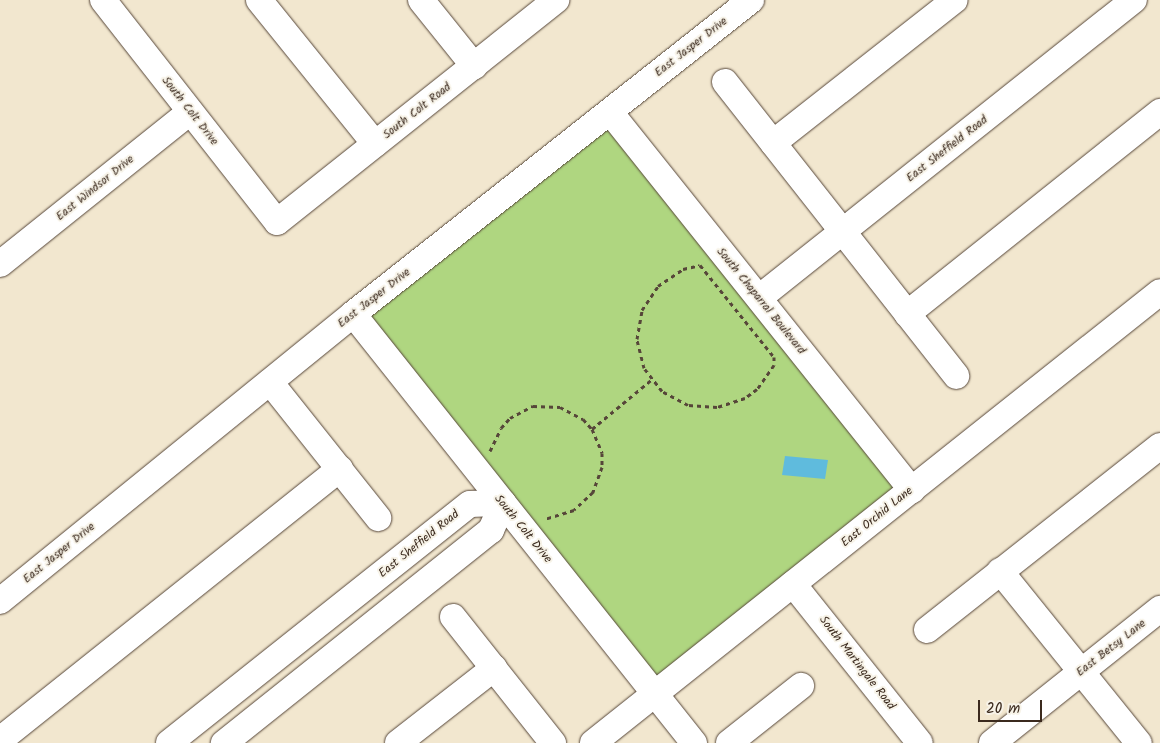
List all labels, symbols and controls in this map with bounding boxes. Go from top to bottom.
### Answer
street label: East Jasper Drive [652,14,730,80]
street label: South Colt Drive [159,74,221,148]
street label: South Colt Road [380,80,454,142]
street label: East Sheffield Road [903,113,991,185]
street label: East Windsor Drive [53,152,137,224]
street label: South Chaparral Boulevard [713,245,809,357]
street label: East Jasper Drive [335,265,413,331]
street label: East Orchid Lane [838,484,916,550]
street label: South Colt Drive [491,492,555,566]
street label: East Sheffield Road [376,507,462,581]
street label: East Jasper Drive [20,520,98,586]
street label: South Martingale Road [816,613,898,713]
street label: East Betsy Lane [1073,616,1149,680]
scale bar [980,690,1044,722]
text: 20 m [986,697,1020,721]

